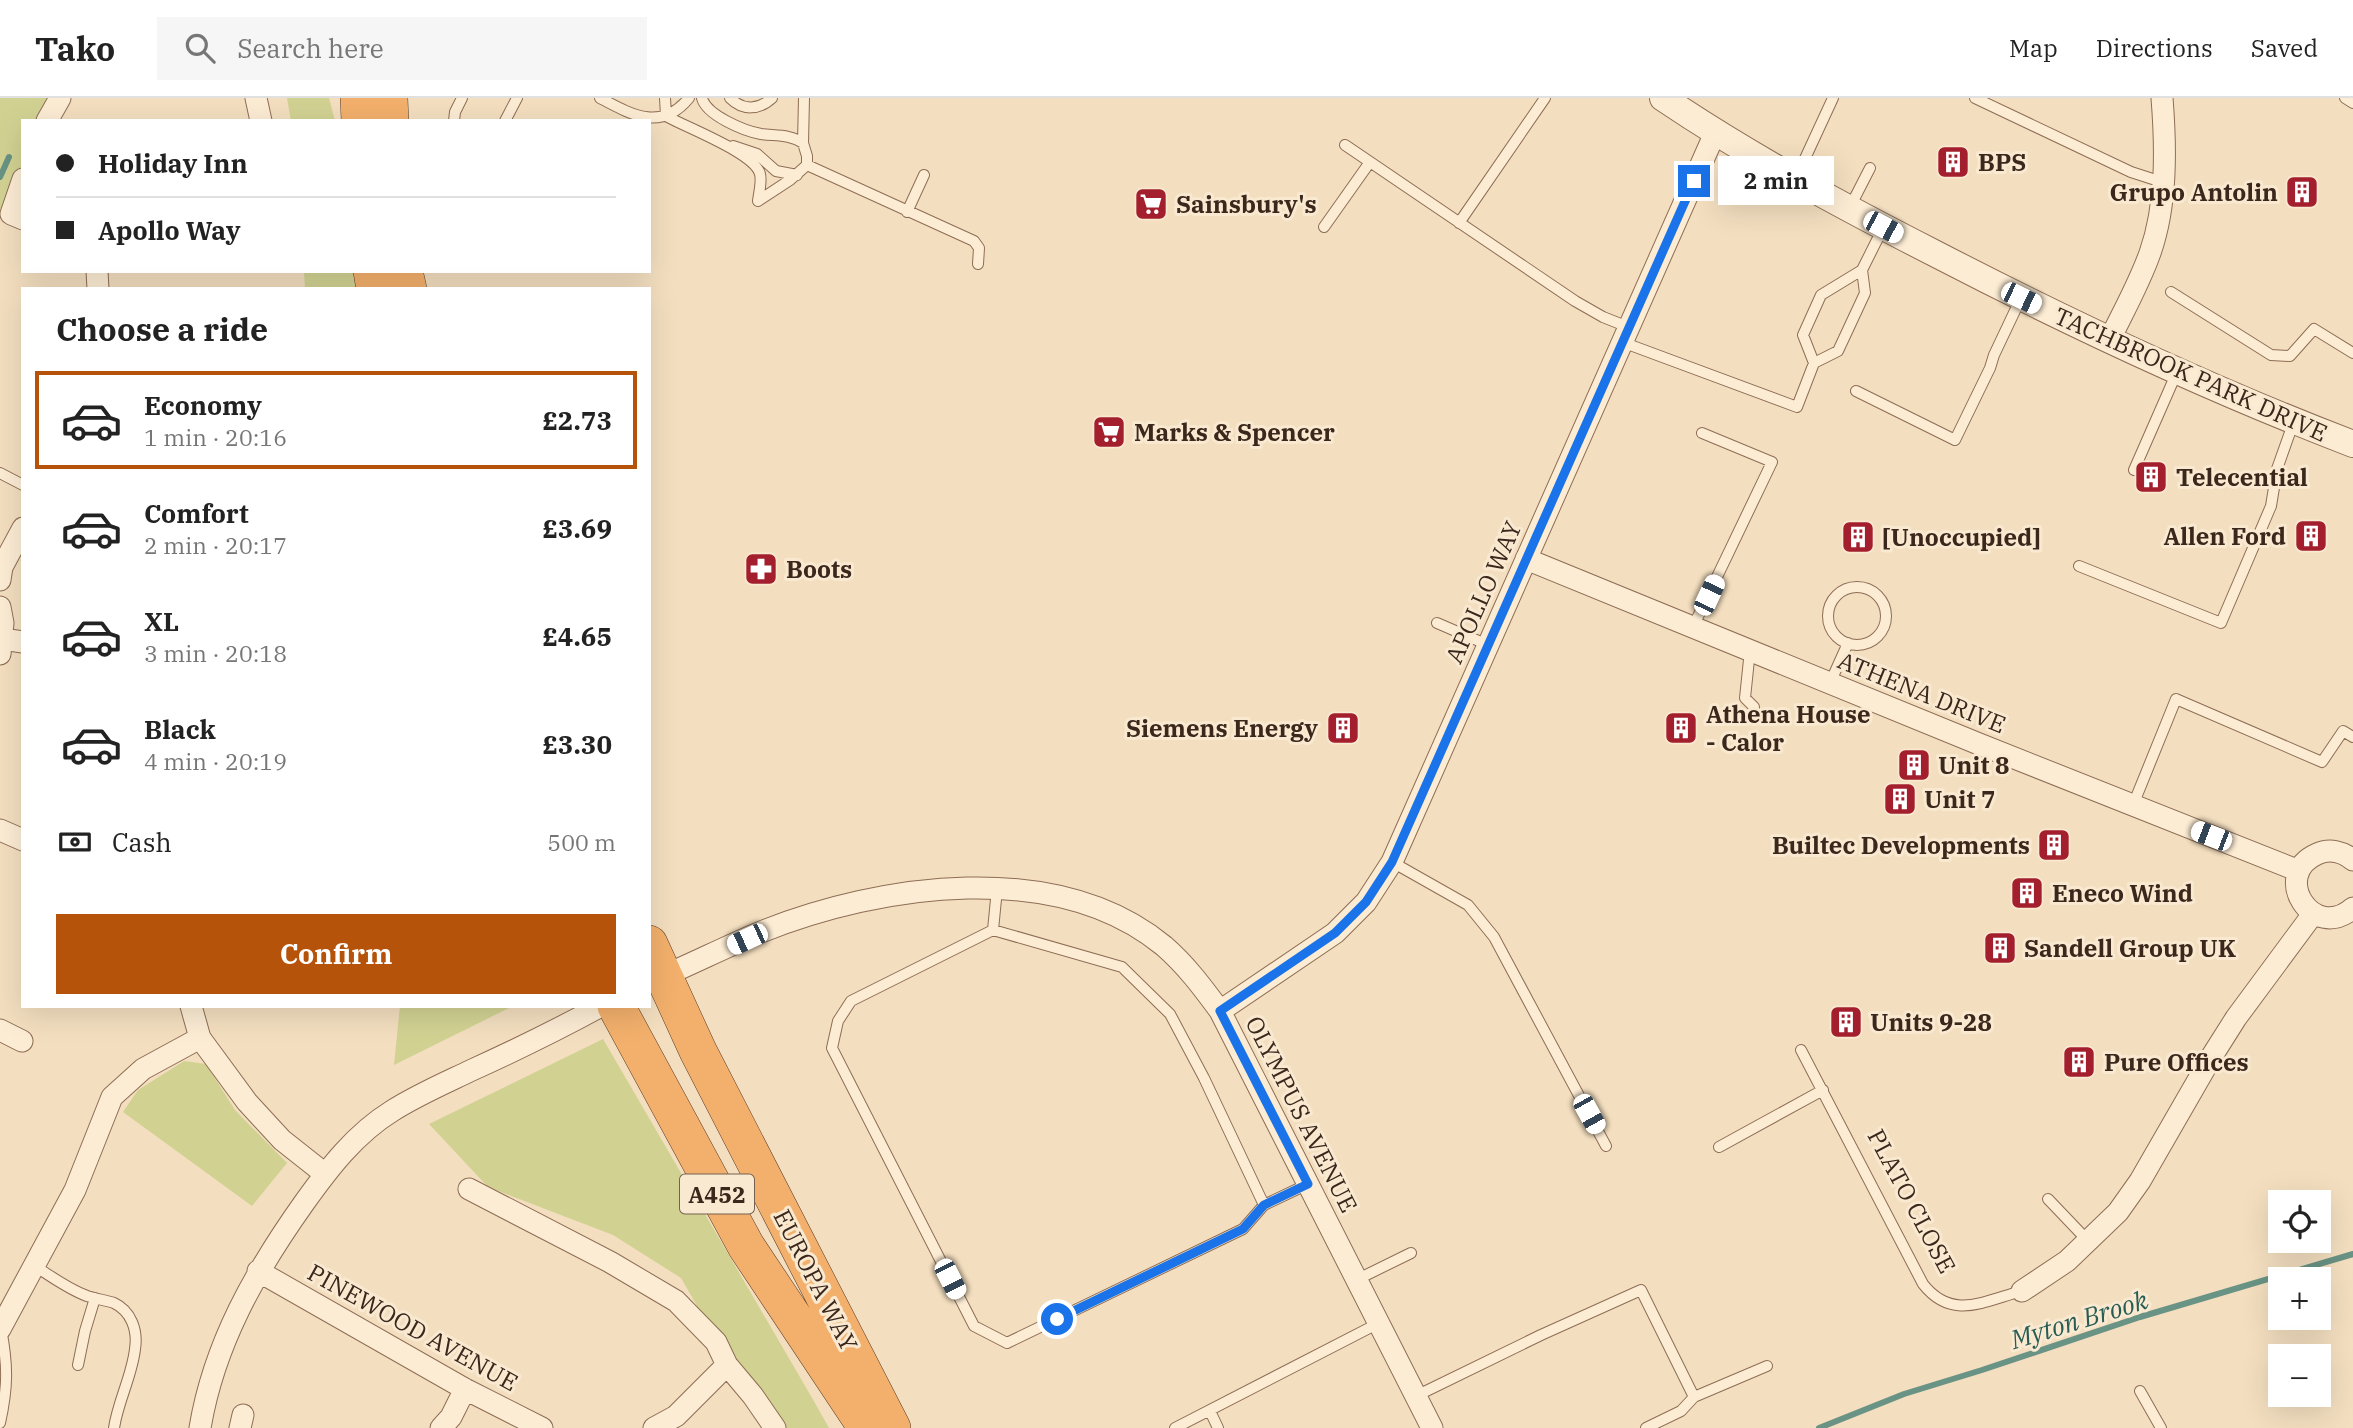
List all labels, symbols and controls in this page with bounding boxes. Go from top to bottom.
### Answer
search box [157,17,647,80]
text: Tako [35,27,115,70]
icon: search [181,29,219,67]
text: Search here [237,31,384,65]
text: Map [2009,32,2058,64]
text: Directions [2096,32,2213,64]
text: Saved [2251,32,2318,64]
building icon: BPS [1934,143,1972,181]
text: Holiday Inn [98,146,248,180]
place label: BPS [1978,146,2026,178]
callout: 2 min [1718,156,1834,206]
route end [1678,165,1710,197]
text: 2 min [1744,165,1808,195]
building icon: Grupo Antolin [2283,173,2321,211]
place label: Grupo Antolin [2110,176,2278,208]
supermarket icon: Sainsbury's [1132,185,1170,223]
place label: Sainsbury's [1176,188,1317,220]
car [1860,208,1907,246]
text: Apollo Way [98,213,241,247]
car [1998,279,2045,317]
street label: TACHBROOK PARK DRIVE [2050,299,2332,449]
text: Choose a ride [56,308,268,350]
text: Economy [144,388,262,422]
icon: car [60,389,123,452]
text: £2.73 [542,403,612,437]
supermarket icon: Marks & Spencer [1090,413,1128,451]
place label: Marks & Spencer [1134,416,1335,448]
text: 1 min · 20:16 [144,422,287,452]
building icon: Telecential [2132,458,2170,496]
place label: Telecential [2176,461,2308,493]
text: Comfort [144,496,249,530]
icon: car [60,497,123,560]
text: £3.69 [542,511,612,545]
street label: APOLLO WAY [1437,516,1529,668]
building icon: Allen Ford [2292,517,2330,555]
building icon: [Unoccupied] [1839,518,1877,556]
place label: Allen Ford [2163,520,2286,552]
place label: [Unoccupied] [1882,521,2041,553]
text: 2 min · 20:17 [144,530,287,560]
pharmacy icon: Boots [742,550,780,588]
place label: Boots [786,553,852,585]
car [1691,572,1728,618]
text: XL [144,604,179,638]
icon: car [60,605,123,668]
text: £4.65 [542,619,612,653]
text: 3 min · 20:18 [144,638,287,668]
street label: ATHENA DRIVE [1833,644,2011,740]
place label: Athena House - Calor [1706,698,1871,758]
building icon: Siemens Energy [1324,709,1362,747]
building icon: Athena House - Calor [1662,709,1700,747]
text: Black [144,712,216,746]
place label: Siemens Energy [1126,712,1318,744]
icon: car [60,713,123,776]
text: £3.30 [542,727,612,761]
text: 4 min · 20:19 [144,746,287,776]
building icon: Unit 8 [1895,746,1933,784]
place label: Unit 8 [1938,749,2009,781]
building icon: Unit 7 [1881,780,1919,818]
place label: Unit 7 [1924,783,1995,815]
car [2188,819,2235,853]
icon: cash [56,823,94,861]
text: Cash [112,825,172,859]
building icon: Builtec Developments [2035,826,2073,864]
text: 500 m [547,827,616,857]
place label: Builtec Developments [1772,829,2030,861]
building icon: Eneco Wind [2008,874,2046,912]
place label: Eneco Wind [2052,877,2193,909]
button: Confirm [56,914,616,994]
car [724,921,771,957]
building icon: Sandell Group UK [1981,929,2019,967]
place label: Sandell Group UK [2024,932,2237,964]
building icon: Units 9-28 [1827,1003,1865,1041]
place label: Units 9-28 [1870,1006,1992,1038]
street label: OLYMPUS AVENUE [1239,1010,1365,1218]
building icon: Pure Offices [2060,1043,2098,1081]
place label: Pure Offices [2104,1046,2249,1078]
car [1570,1091,1609,1137]
street label: PLATO CLOSE [1861,1123,1963,1279]
road number: A452 [680,1175,754,1214]
map controls [2268,1190,2331,1407]
button: locate [2268,1190,2331,1253]
street label: EUROPA WAY [767,1204,865,1356]
street label: PINEWOOD AVENUE [302,1256,524,1398]
car [932,1256,969,1302]
button: + [2268,1267,2331,1330]
water label: Myton Brook [2005,1282,2152,1356]
route start [1041,1303,1073,1335]
button: − [2268,1344,2331,1407]

